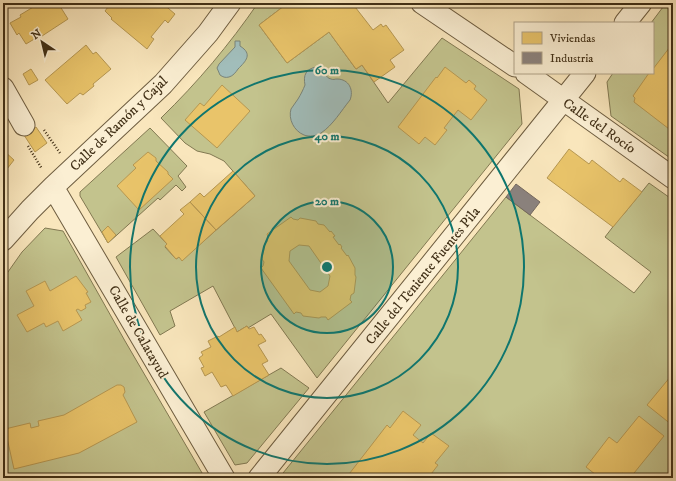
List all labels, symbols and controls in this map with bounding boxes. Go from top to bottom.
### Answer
north arrow [22,22,62,62]
legend [514,22,654,74]
text: N [29,26,45,43]
text: Viviendas [549,31,595,46]
text: Industria [550,51,594,66]
text: 60 m [315,63,339,78]
street label: Calle de Ramón y Cajal [66,72,172,175]
street label: Calle del Rocío [559,94,639,158]
text: 40 m [314,129,339,144]
text: 20 m [315,194,339,209]
street label: Calle del Teniente Fuentes Pila [362,203,484,349]
centre of rings [320,260,334,274]
street label: Calle de Calatayud [104,282,172,382]

